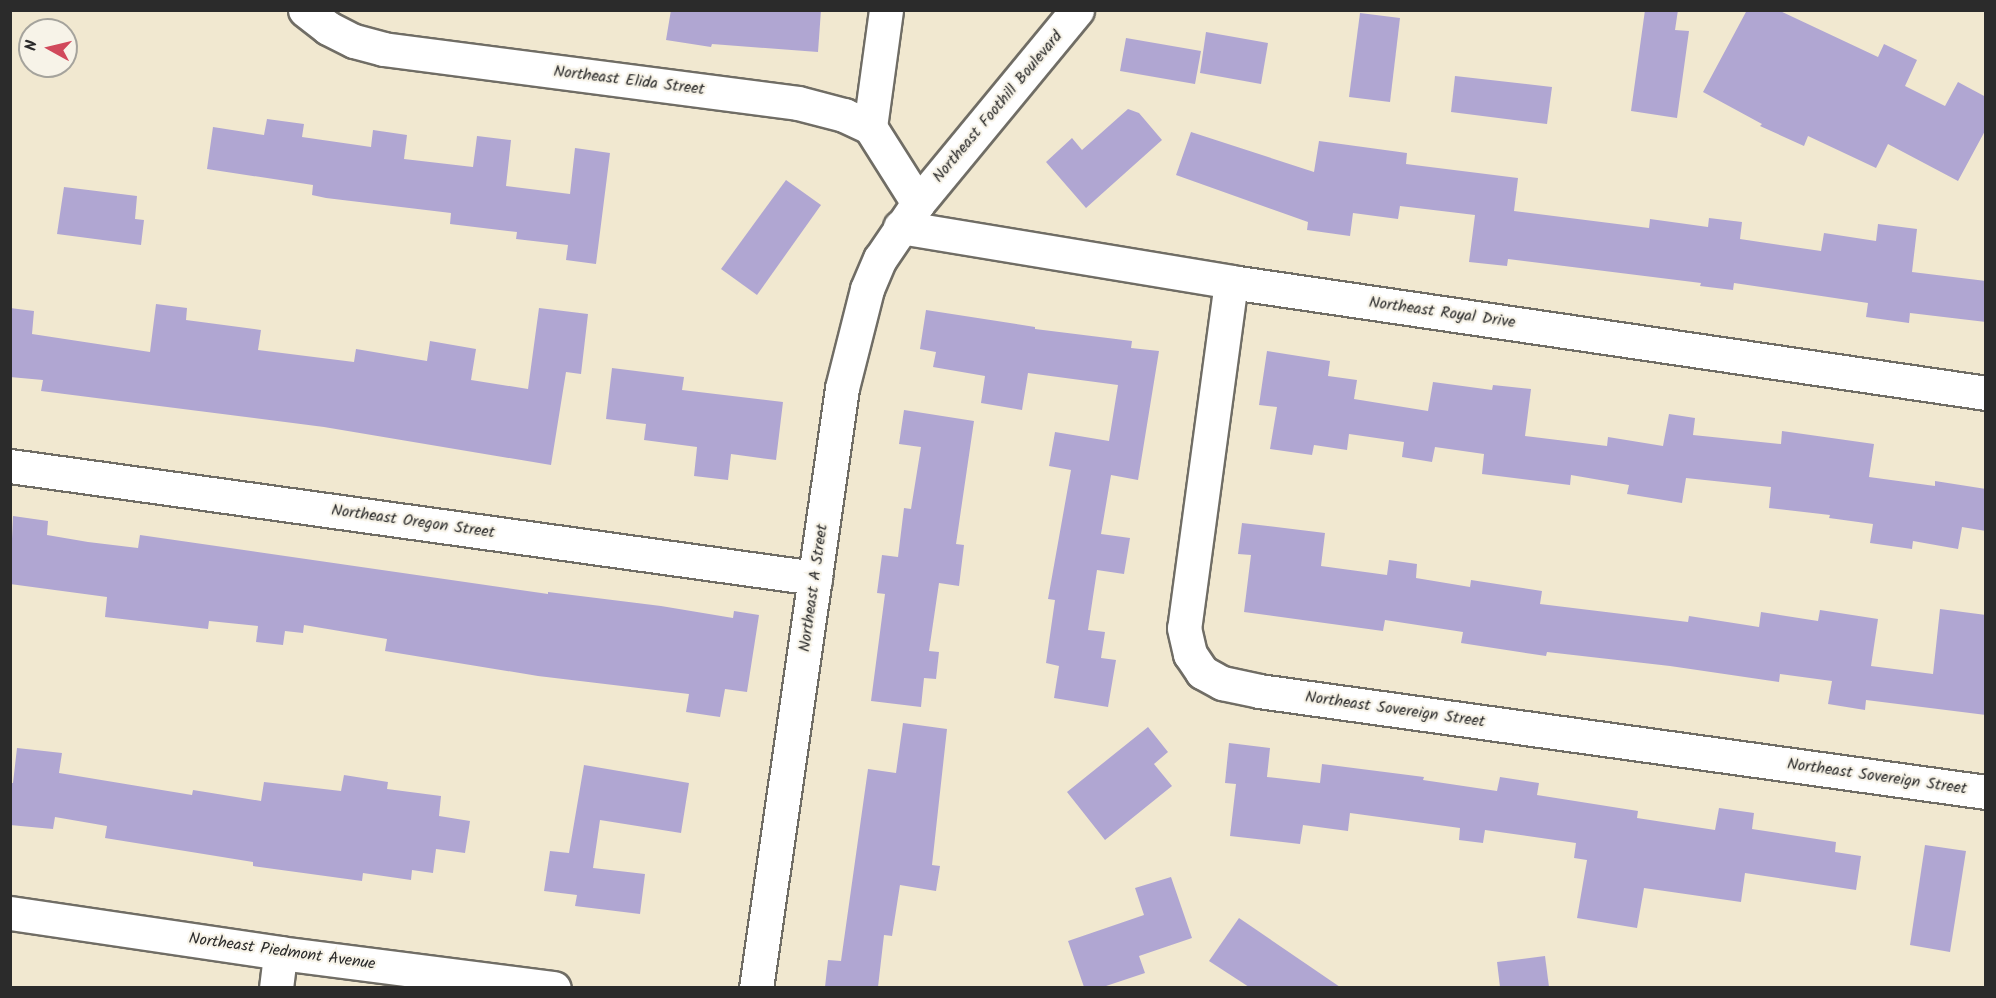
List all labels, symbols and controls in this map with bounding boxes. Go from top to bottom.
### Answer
north arrow [18,18,78,78]
street label: Northeast Foothill Boulevard [929,27,1067,187]
text: N [19,39,45,52]
street label: Northeast Elida Street [552,62,706,100]
street label: Northeast Royal Drive [1368,293,1516,333]
street label: Northeast Oregon Street [330,501,496,543]
street label: Northeast A Street [796,523,832,653]
street label: Northeast Sovereign Street [1304,688,1486,732]
street label: Northeast Sovereign Street [1786,755,1968,799]
street label: Northeast Piedmont Avenue [187,929,377,975]

